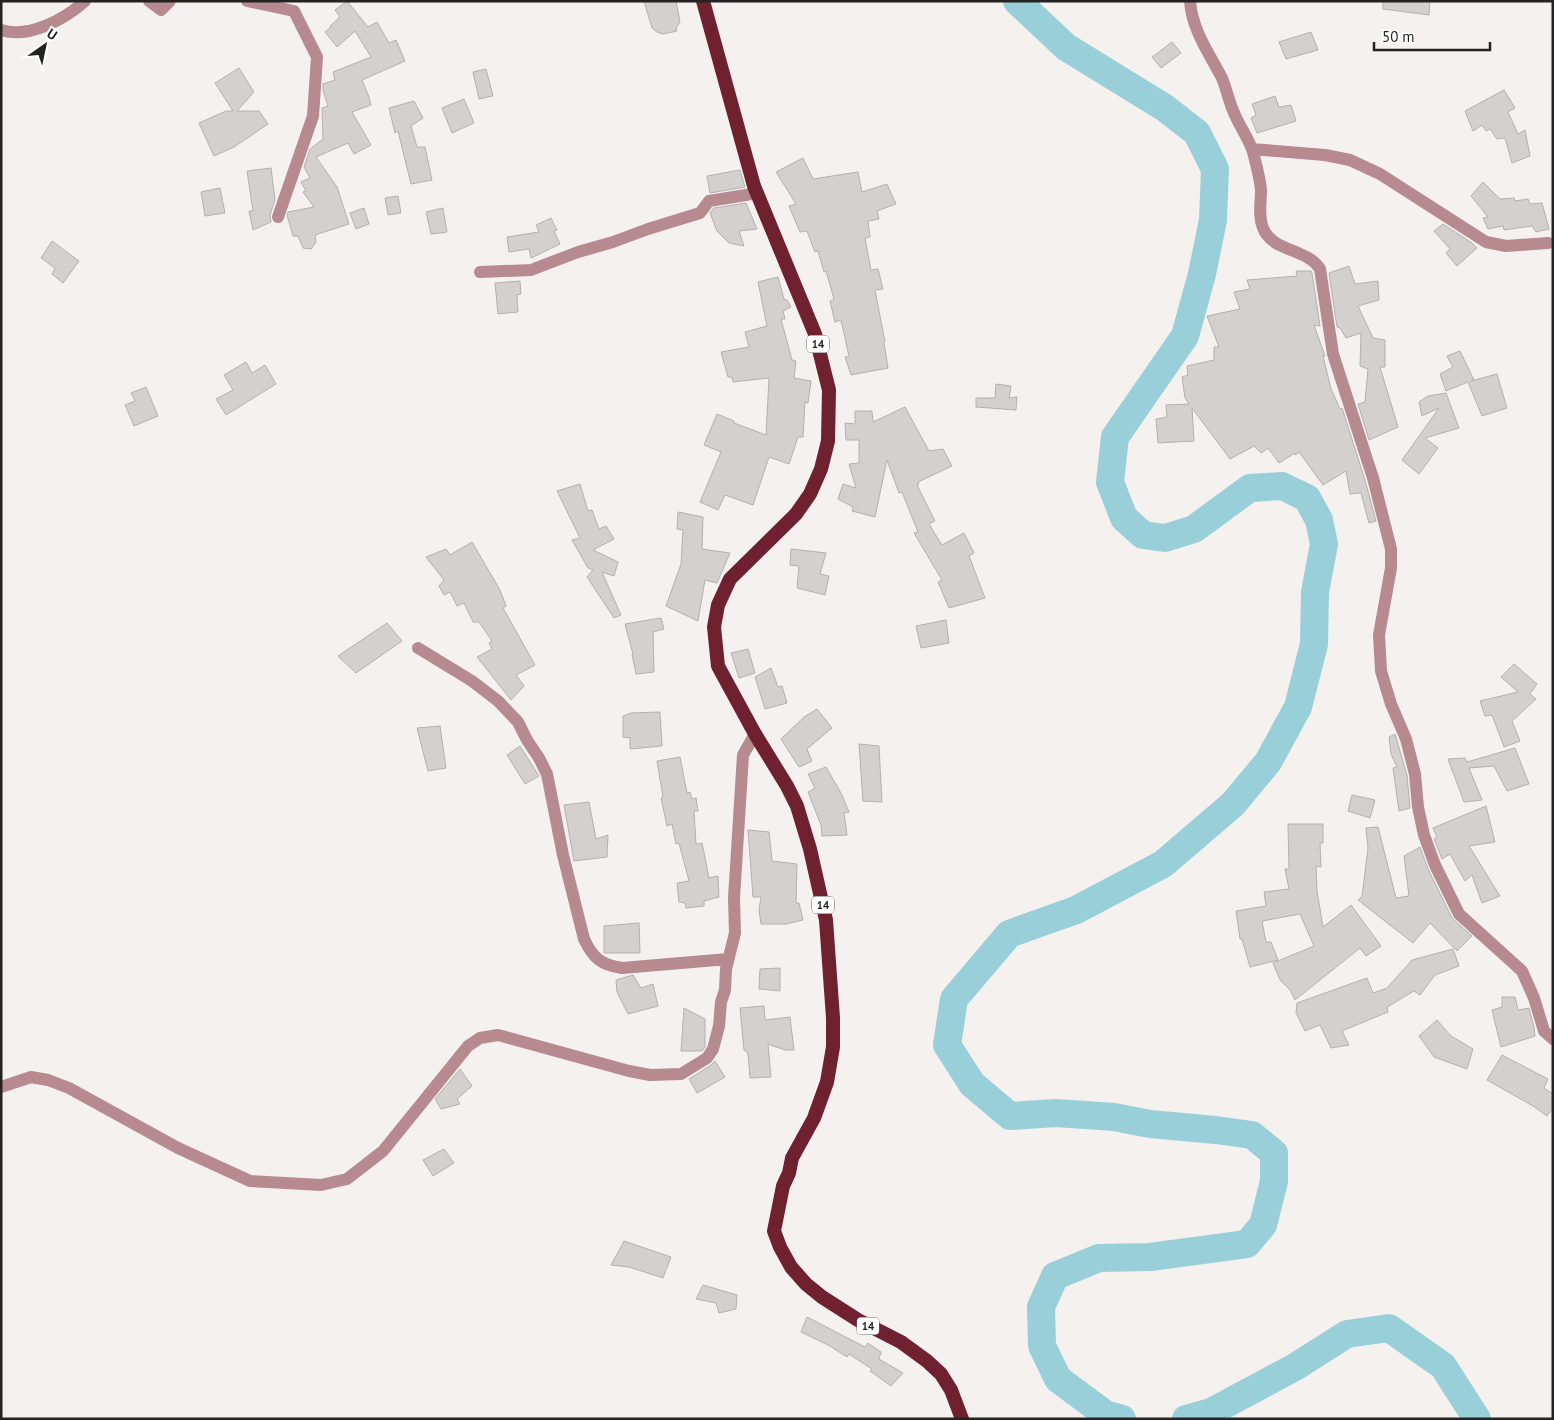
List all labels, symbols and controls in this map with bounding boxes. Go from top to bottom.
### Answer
north arrow [20,20,70,70]
scale bar [1374,20,1490,52]
text: U [43,24,61,44]
text: 50 m [1382,27,1415,46]
road number: 14 [807,336,829,352]
road number: 14 [812,896,834,914]
road number: 14 [857,1318,879,1334]

